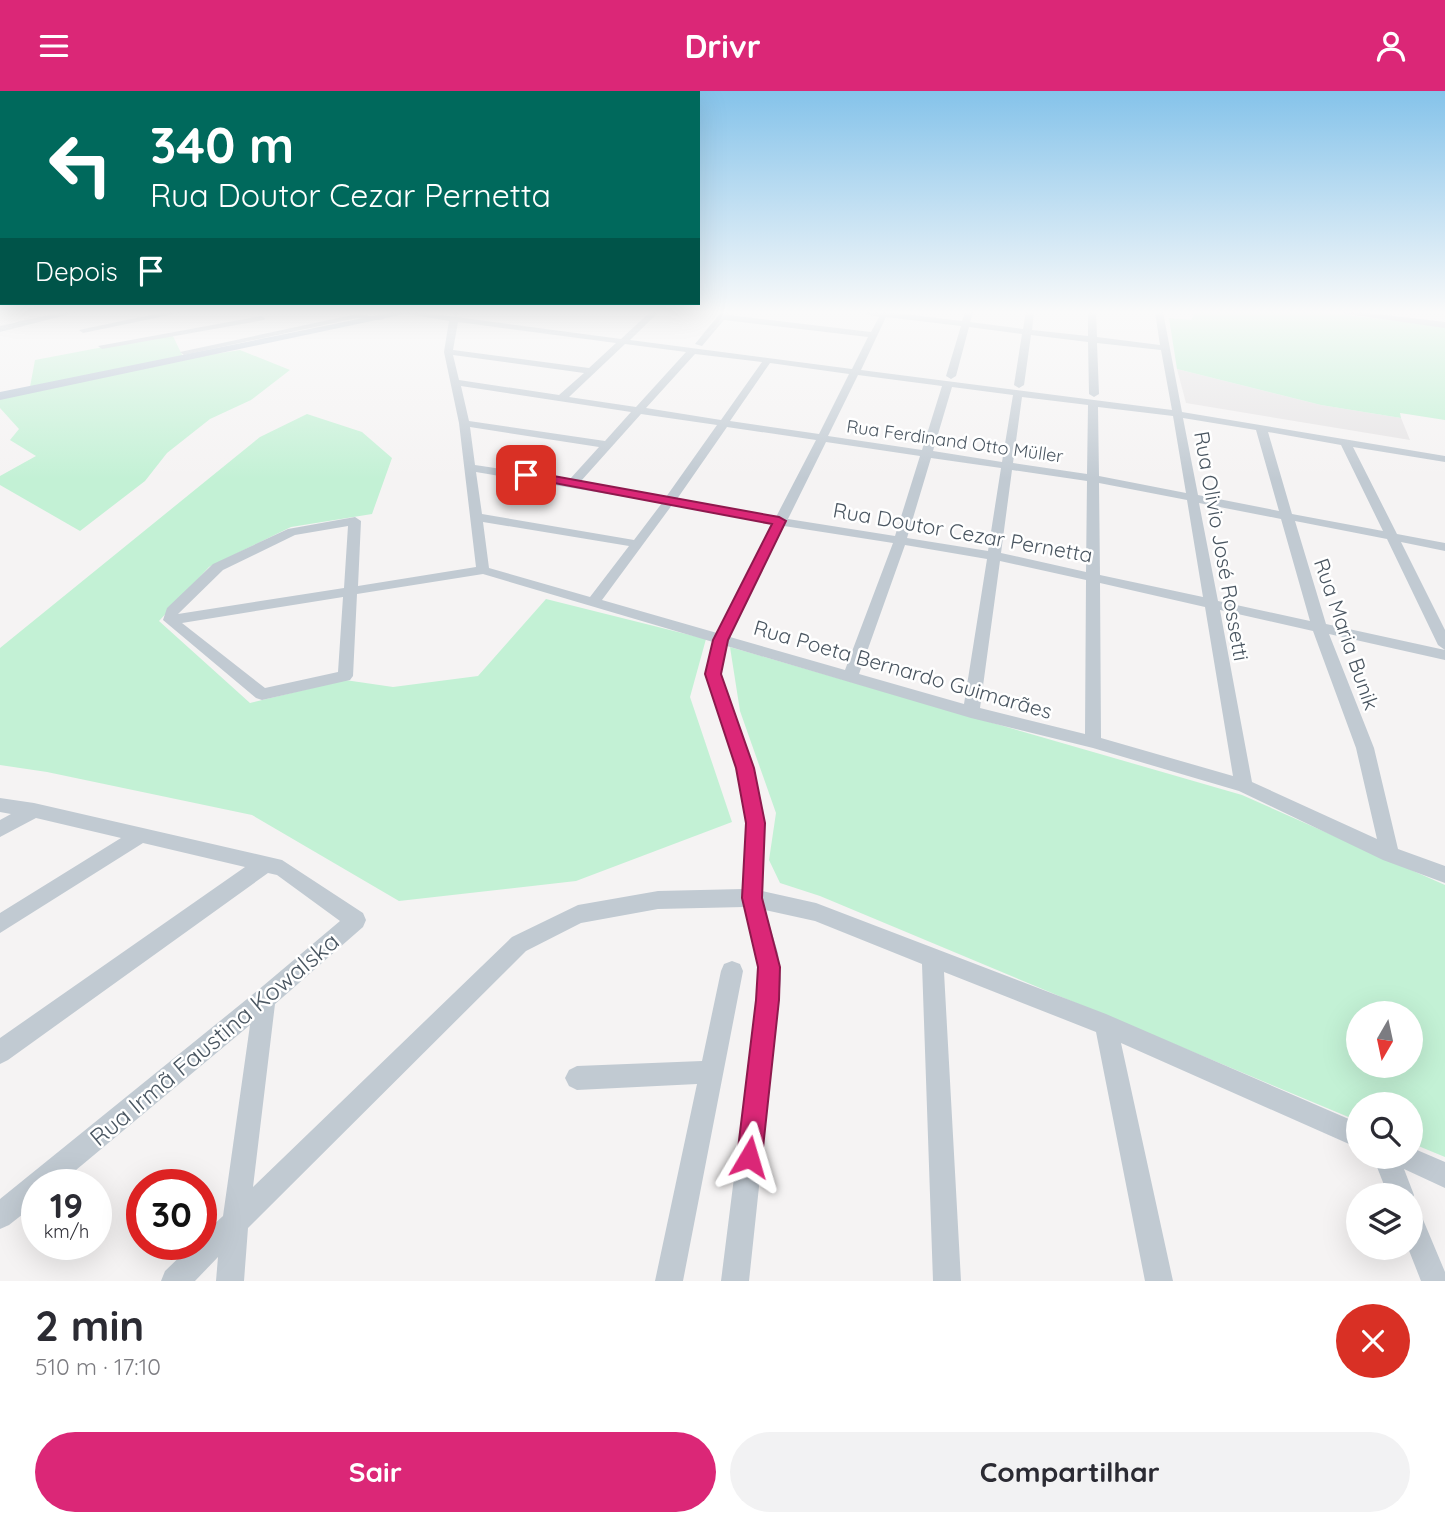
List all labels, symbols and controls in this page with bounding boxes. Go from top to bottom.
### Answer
text: Drivr [684,26,761,66]
icon: menu [35,27,73,65]
icon: person [1372,27,1410,65]
text: 340 m [150,114,294,175]
icon: left [35,119,126,210]
text: Rua Doutor Cezar Pernetta [150,175,551,215]
icon: arrive [132,252,170,290]
text: Depois [35,255,118,288]
street label: Rua Ferdinand Otto Müller [845,414,1065,468]
street label: Rua Olivio José Rossetti [1189,429,1255,663]
pin [496,445,556,505]
icon: arrive [507,456,545,494]
street label: Rua Doutor Cezar Pernetta [831,496,1095,568]
street label: Rua Maria Bunik [1309,555,1385,713]
street label: Rua Poeta Bernardo Guimarães [751,614,1055,724]
street label: Rua Irmã Faustina Kowalska [83,926,345,1152]
north arrow [1346,1001,1423,1078]
map controls [1346,1001,1423,1260]
button: search [1346,1092,1423,1169]
position arrow [712,1120,786,1194]
speed limit sign: 30 [126,1169,217,1260]
text: 19 [50,1183,83,1227]
button: layers [1346,1183,1423,1260]
text: km/h [44,1220,89,1243]
text: 2 min [35,1299,144,1352]
button: close [1336,1304,1410,1378]
text: 510 m · 17:10 [35,1352,161,1381]
button: Sair [35,1432,716,1512]
button: Compartilhar [730,1432,1410,1512]

